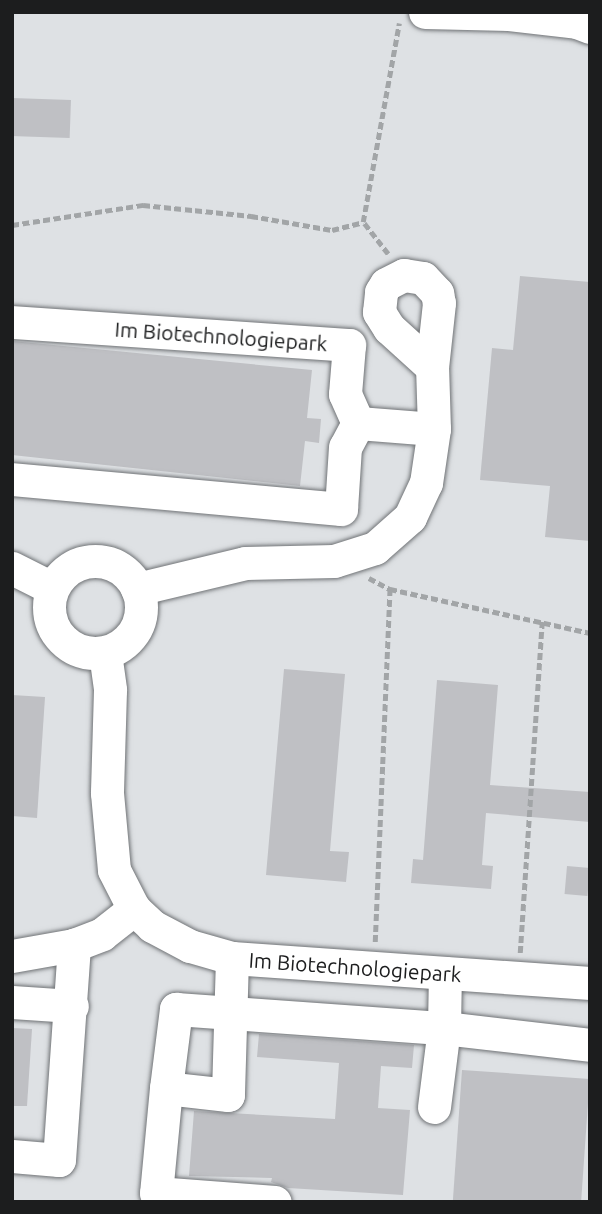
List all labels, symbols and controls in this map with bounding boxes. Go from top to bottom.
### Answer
street label: Im Biotechnologiepark [114,316,328,356]
street label: Im Biotechnologiepark [248,947,462,987]

